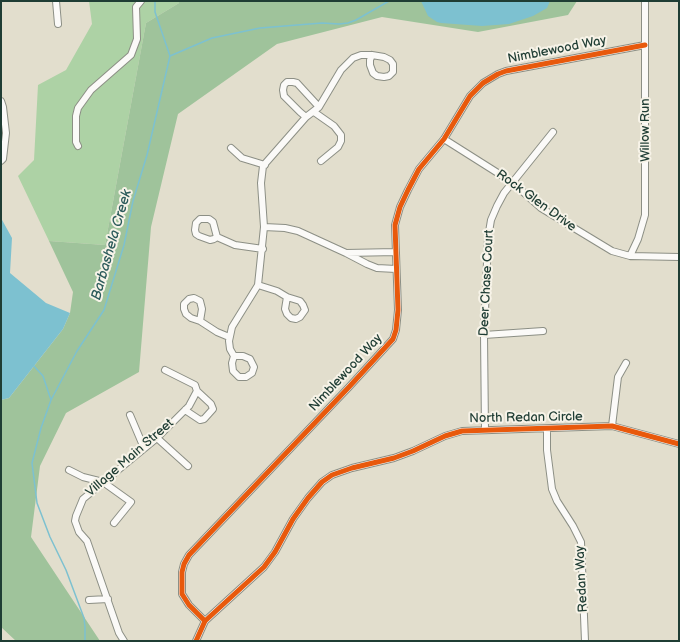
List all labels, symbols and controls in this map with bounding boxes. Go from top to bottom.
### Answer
street label: Nimblewood Way [506,33,608,67]
street label: Willow Run [638,98,654,162]
street label: Rock Glen Drive [493,167,579,235]
water label: Barbashela Creek [88,188,136,302]
street label: Deer Chase Court [476,229,498,337]
street label: Nimblewood Way [306,331,386,415]
street label: North Redan Circle [469,409,583,427]
street label: Village Main Street [83,416,177,500]
street label: Redan Way [572,545,592,613]

